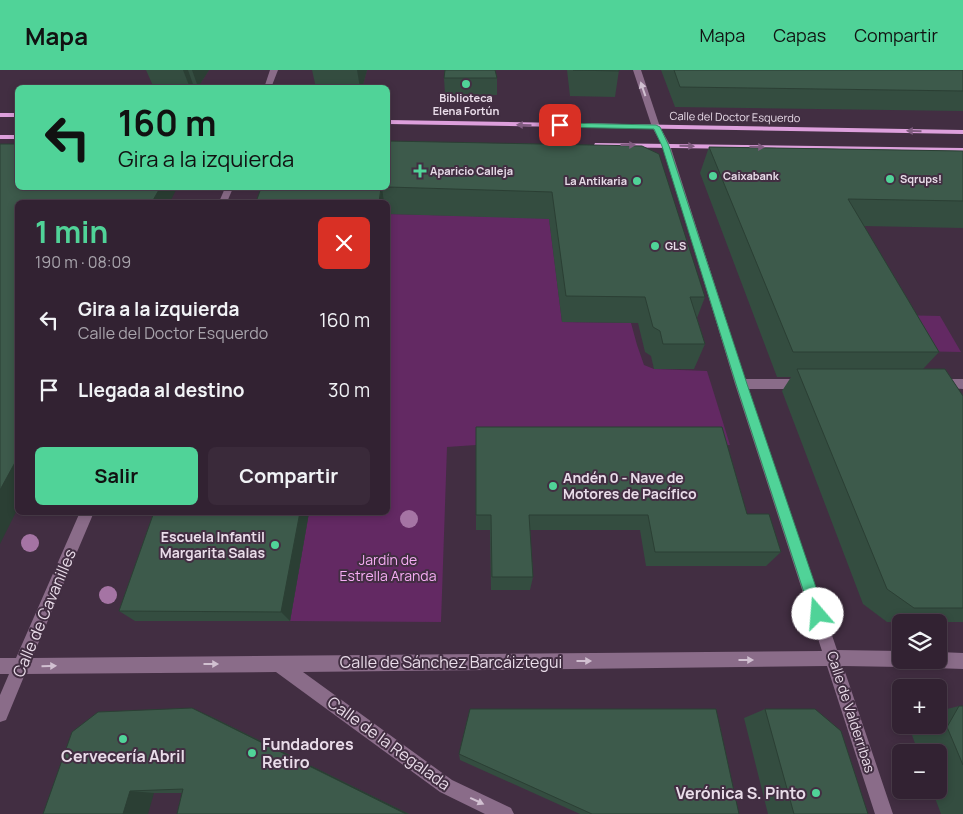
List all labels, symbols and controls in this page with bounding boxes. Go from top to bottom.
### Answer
text: Mapa [25,19,88,52]
text: Mapa [699,23,745,47]
text: Capas [773,23,826,47]
text: Compartir [854,23,938,47]
marker: Biblioteca Elena Fortún [460,78,472,90]
one-way arrow [639,81,647,96]
place label: Biblioteca Elena Fortún [433,90,499,118]
text: 160 m [118,99,217,147]
pin [539,104,581,146]
icon: left [35,105,100,170]
street label: Calle del Doctor Esquerdo [670,108,801,125]
icon: arrive [546,111,574,139]
one-way arrow [516,120,532,128]
one-way arrow [906,127,922,135]
one-way arrow [621,141,637,149]
one-way arrow [679,142,695,150]
one-way arrow [749,143,765,151]
text: Gira a la izquierda [118,144,294,174]
place label: Aparicio Calleja [430,163,513,178]
marker: Aparicio Calleja [414,165,426,177]
place label: Caixabank [723,168,780,183]
marker: Caixabank [707,170,719,182]
place label: Sqrups! [900,171,942,186]
place label: La Antikaria [564,173,627,188]
marker: Sqrups! [884,173,896,185]
marker: La Antikaria [631,175,643,187]
text: 1 min [35,211,108,252]
button: close [318,217,370,269]
place label: GLS [665,238,686,253]
marker: GLS [649,240,661,252]
text: 190 m · 08:09 [35,251,131,273]
text: Gira a la izquierda [78,296,239,322]
icon: left [35,306,63,334]
text: 160 m [319,307,370,333]
text: Calle del Doctor Esquerdo [78,322,268,344]
icon: arrive [35,376,63,404]
text: Llegada al destino [78,377,245,403]
text: 30 m [328,377,370,403]
button: Salir [35,447,198,505]
button: Compartir [208,447,370,505]
place label: Andén 0 - Nave de Motores de Pacífico [563,468,697,503]
marker: Andén 0 - Nave de Motores de Pacífico [547,480,559,492]
place label: Escuela Infantil Margarita Salas [160,527,265,562]
marker: Escuela Infantil Margarita Salas [269,539,281,551]
street label: Calle de Cavanilles [7,545,81,681]
park label: Jardín de Estrella Aranda [340,550,436,585]
position arrow [791,587,843,639]
map controls [892,614,947,799]
button: layers [892,614,947,669]
street label: Calle de Valderribas [823,649,880,775]
street label: Calle de Sánchez Barcáiztegui [340,651,562,673]
one-way arrow [738,656,754,664]
one-way arrow [576,657,592,665]
one-way arrow [203,660,219,668]
one-way arrow [41,661,57,669]
button: + [892,679,947,734]
street label: Calle de la Regalada [323,691,455,795]
marker: Cervecería Abril [117,733,129,745]
place label: Fundadores Retiro [262,733,354,773]
button: − [892,744,947,799]
place label: Cervecería Abril [61,745,185,767]
marker: Fundadores Retiro [246,747,258,759]
place label: Verónica S. Pinto [676,782,806,804]
marker: Verónica S. Pinto [810,787,822,799]
one-way arrow [470,797,484,805]

